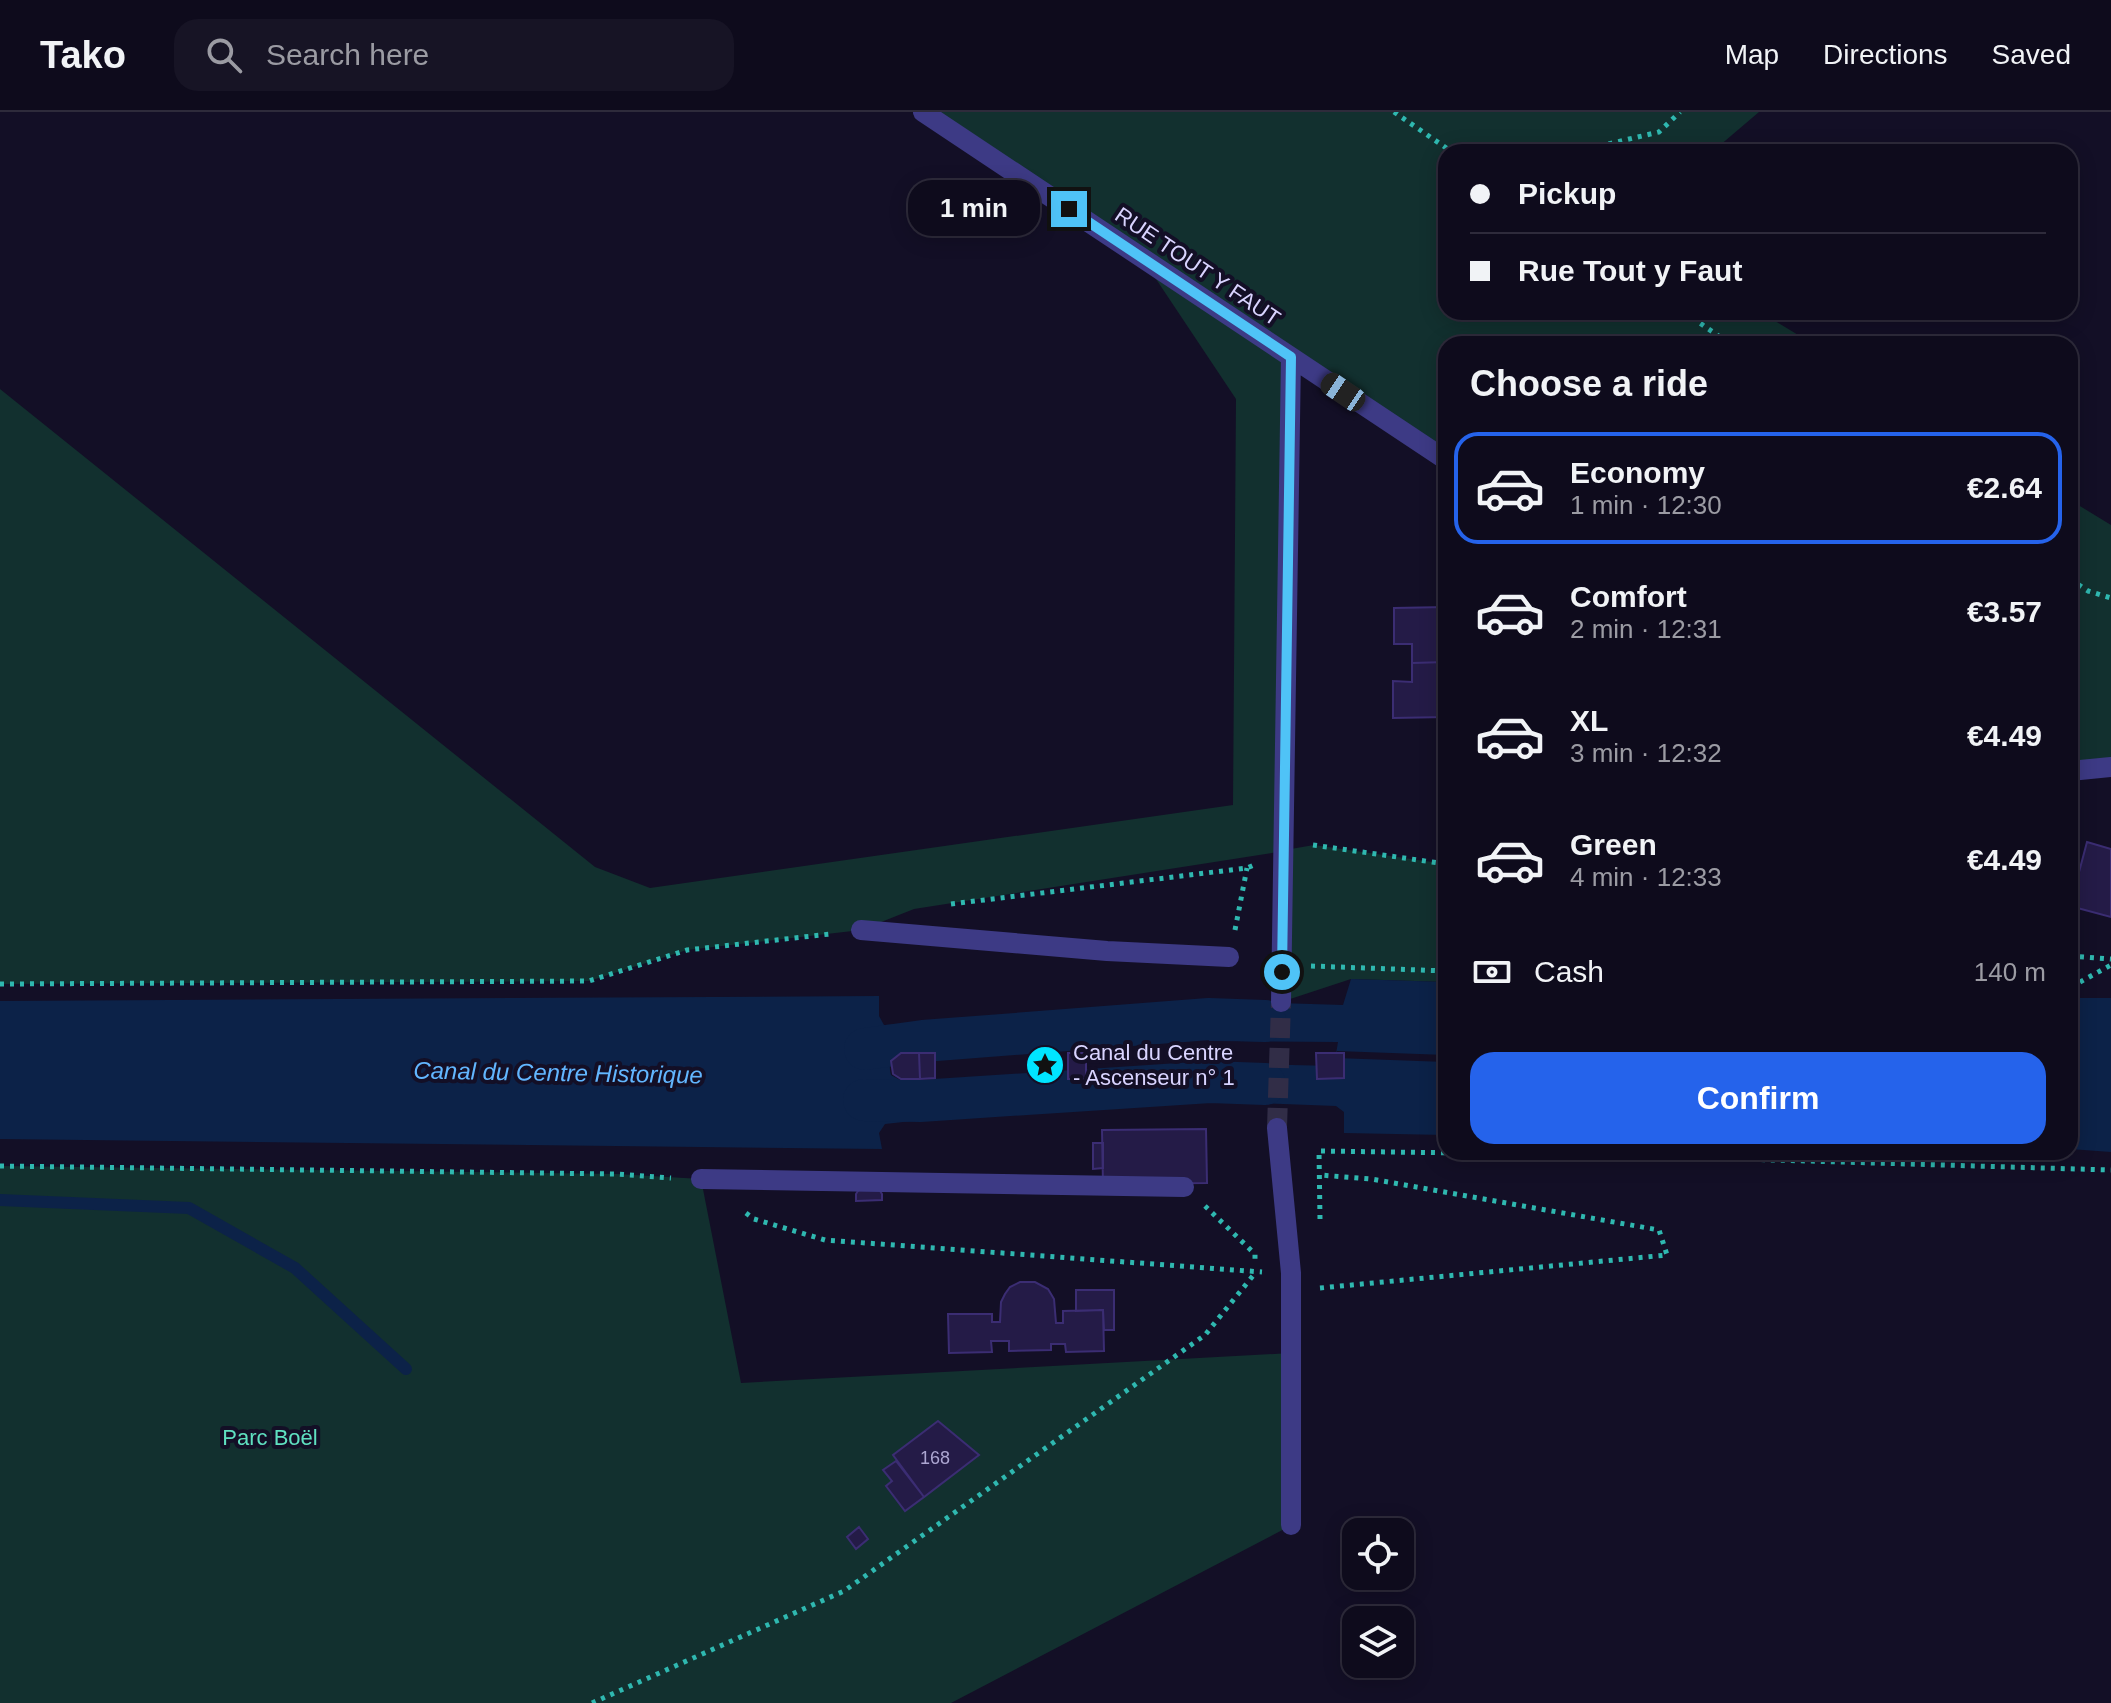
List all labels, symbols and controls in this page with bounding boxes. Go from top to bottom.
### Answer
search box [174,19,734,91]
icon: search [202,33,246,77]
text: Tako [40,34,126,76]
text: Search here [266,38,429,71]
text: Map [1725,39,1779,70]
text: Directions [1823,39,1948,70]
text: Saved [1992,39,2071,70]
text: Pickup [1518,177,1616,210]
callout: 1 min [909,181,1041,237]
route end [1051,191,1087,227]
text: 1 min [940,193,1008,223]
street label: RUE TOUT Y FAUT [1110,202,1285,331]
text: Rue Tout y Faut [1518,254,1742,287]
text: Choose a ride [1470,363,1708,404]
car [1316,369,1370,415]
icon: car [1474,452,1546,524]
text: Economy [1570,456,1705,489]
text: €2.64 [1967,471,2042,504]
text: 1 min · 12:30 [1570,490,1722,520]
icon: car [1474,576,1546,648]
text: Comfort [1570,580,1687,613]
text: €3.57 [1967,595,2042,628]
text: 2 min · 12:31 [1570,614,1722,644]
icon: car [1474,700,1546,772]
text: XL [1570,704,1608,737]
text: €4.49 [1967,719,2042,752]
text: 3 min · 12:32 [1570,738,1722,768]
icon: car [1474,824,1546,896]
text: Green [1570,828,1657,861]
text: €4.49 [1967,843,2042,876]
text: 4 min · 12:33 [1570,862,1722,892]
icon: cash [1470,950,1514,994]
route start [1264,954,1300,990]
text: Cash [1534,955,1604,988]
text: 140 m [1974,957,2046,987]
place label: Canal du Centre - Ascenseur n° 1 [1073,1040,1235,1090]
place icon: Canal du Centre - Ascenseur n° 1 [1024,1044,1066,1086]
button: Confirm [1470,1052,2046,1144]
water label: Canal du Centre Historique [413,1056,703,1089]
park label: Parc Boël [222,1425,318,1450]
house number: 168 [920,1448,950,1468]
map controls [1342,1518,1414,1678]
button: locate [1342,1518,1414,1590]
button: layers [1342,1606,1414,1678]

